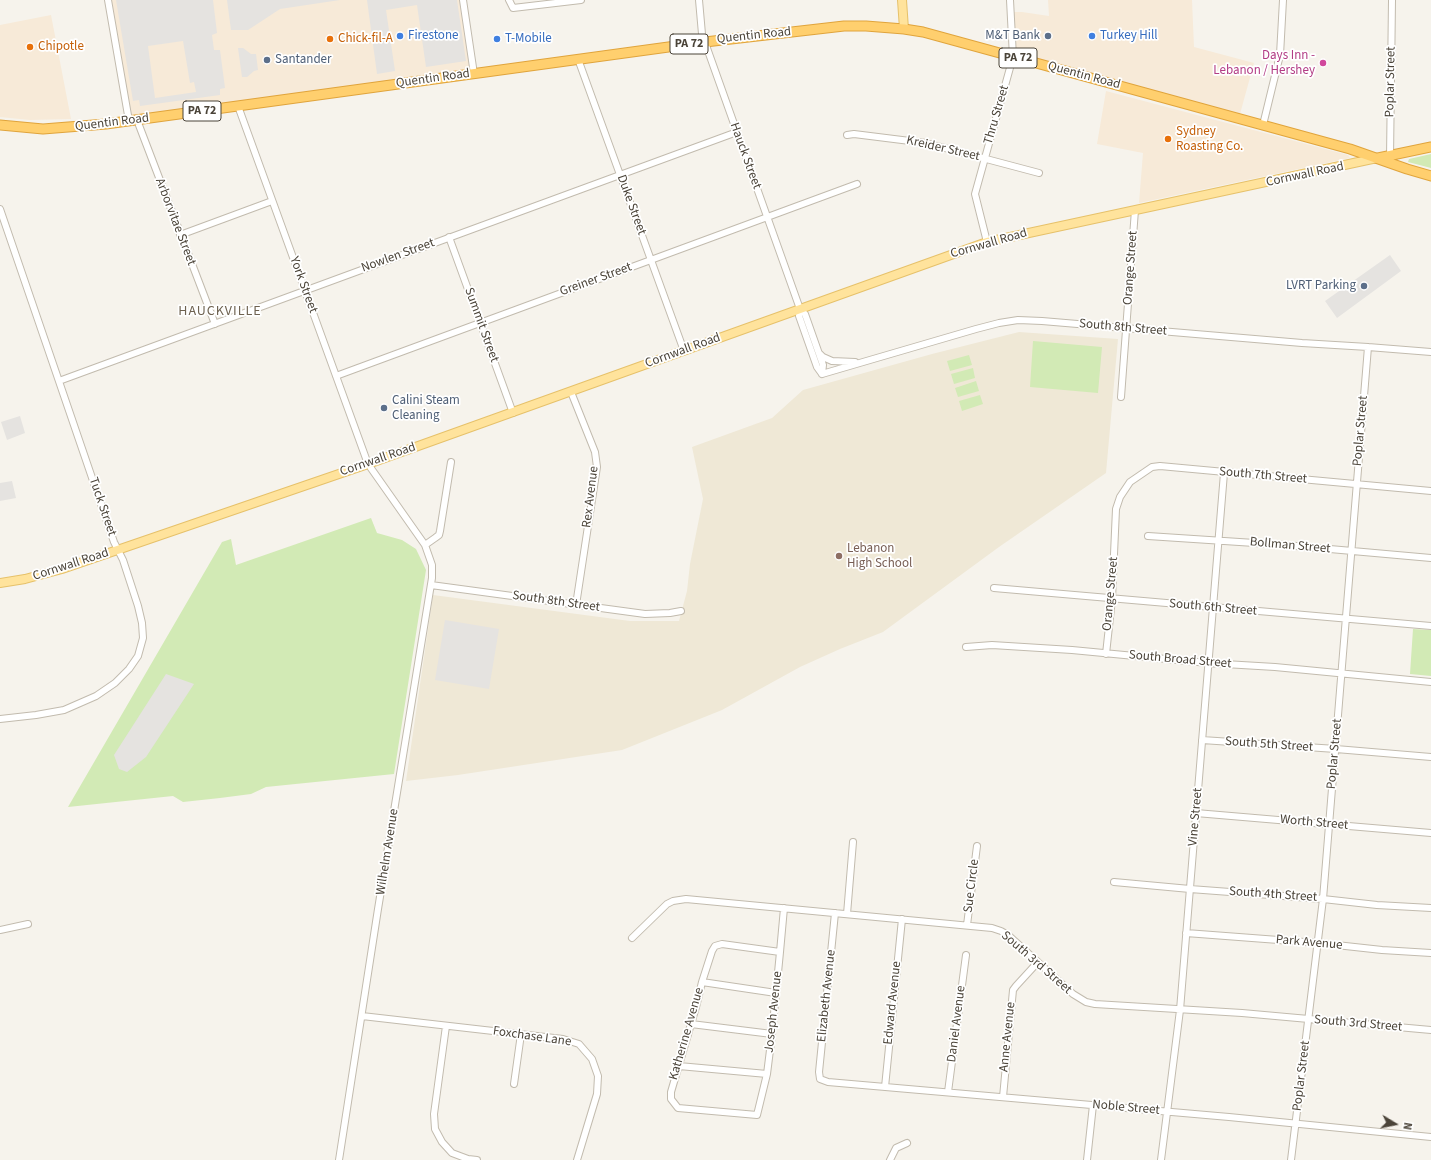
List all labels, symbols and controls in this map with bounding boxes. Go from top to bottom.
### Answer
street label: Quentin Road [716,24,792,48]
place label: Firestone [408,28,458,44]
place label: M&T Bank [985,28,1040,44]
place label: Turkey Hill [1100,28,1158,44]
place label: Chick-fil-A [338,31,393,47]
marker: Firestone [395,31,405,41]
place label: T-Mobile [505,31,552,47]
marker: M&T Bank [1043,31,1053,41]
marker: Turkey Hill [1087,31,1097,41]
marker: Chick-fil-A [325,34,335,44]
marker: T-Mobile [492,34,502,44]
road number: PA 72 [670,34,708,54]
place label: Chipotle [38,39,84,55]
marker: Chipotle [25,42,35,52]
street label: Poplar Street [1383,46,1399,118]
road number: PA 72 [999,48,1037,68]
place label: Days Inn - Lebanon / Hershey [1213,48,1315,79]
place label: Santander [275,52,332,68]
marker: Santander [262,55,272,65]
marker: Days Inn - Lebanon / Hershey [1318,58,1328,68]
street label: Quentin Road [1046,59,1122,93]
street label: Quentin Road [395,66,471,92]
street label: Thru Street [981,84,1013,146]
road number: PA 72 [183,101,221,121]
street label: Quentin Road [74,111,150,135]
street label: Hauck Street [726,121,764,191]
place label: Sydney Roasting Co. [1176,124,1243,155]
street label: Kreider Street [905,133,981,165]
marker: Sydney Roasting Co. [1163,134,1173,144]
street label: Cornwall Road [1265,159,1345,191]
street label: Duke Street [613,173,649,237]
street label: Arborvitae Street [151,176,199,268]
street label: Cornwall Road [949,226,1029,262]
street label: Orange Street [1121,230,1141,306]
street label: Nowlen Street [359,236,437,276]
street label: York Street [286,255,320,315]
street label: Greiner Street [558,260,634,300]
place label: LVRT Parking [1286,278,1356,294]
marker: LVRT Parking [1359,281,1369,291]
street label: Summit Street [460,286,502,364]
district label: HAUCKVILLE [178,304,262,320]
street label: South 8th Street [1078,316,1168,340]
street label: Cornwall Road [643,330,723,372]
place label: Calini Steam Cleaning [392,393,460,424]
street label: Poplar Street [1350,395,1372,467]
marker: Calini Steam Cleaning [379,403,389,413]
street label: Cornwall Road [338,440,418,480]
street label: South 7th Street [1218,464,1308,488]
street label: Rex Avenue [579,465,603,529]
street label: Tuck Street [85,476,119,538]
street label: Bollman Street [1249,535,1331,557]
place label: Lebanon High School [847,541,912,572]
street label: Cornwall Road [31,545,111,585]
marker: Lebanon High School [834,551,844,561]
street label: Orange Street [1100,556,1122,632]
street label: South 8th Street [511,588,601,616]
street label: South 6th Street [1168,596,1258,620]
street label: South Broad Street [1128,648,1232,672]
street label: Poplar Street [1324,718,1346,790]
street label: South 5th Street [1224,734,1314,756]
street label: Vine Street [1186,787,1206,847]
street label: Wilhelm Avenue [373,808,403,896]
street label: Worth Street [1279,812,1349,834]
street label: Sue Circle [961,858,983,914]
street label: South 4th Street [1228,884,1318,906]
street label: South 3rd Street [998,928,1074,998]
street label: Park Avenue [1275,932,1343,954]
street label: Elizabeth Avenue [814,949,840,1043]
street label: Edward Avenue [881,960,905,1046]
street label: Joseph Avenue [762,970,786,1054]
street label: Daniel Avenue [945,985,969,1063]
street label: Katherine Avenue [666,986,708,1082]
street label: Anne Avenue [997,1001,1019,1073]
street label: South 3rd Street [1313,1012,1403,1036]
street label: Foxchase Lane [492,1024,572,1050]
street label: Poplar Street [1290,1040,1314,1112]
street label: Noble Street [1092,1097,1160,1119]
north arrow [1375,1104,1415,1144]
text: N [1399,1121,1415,1131]

